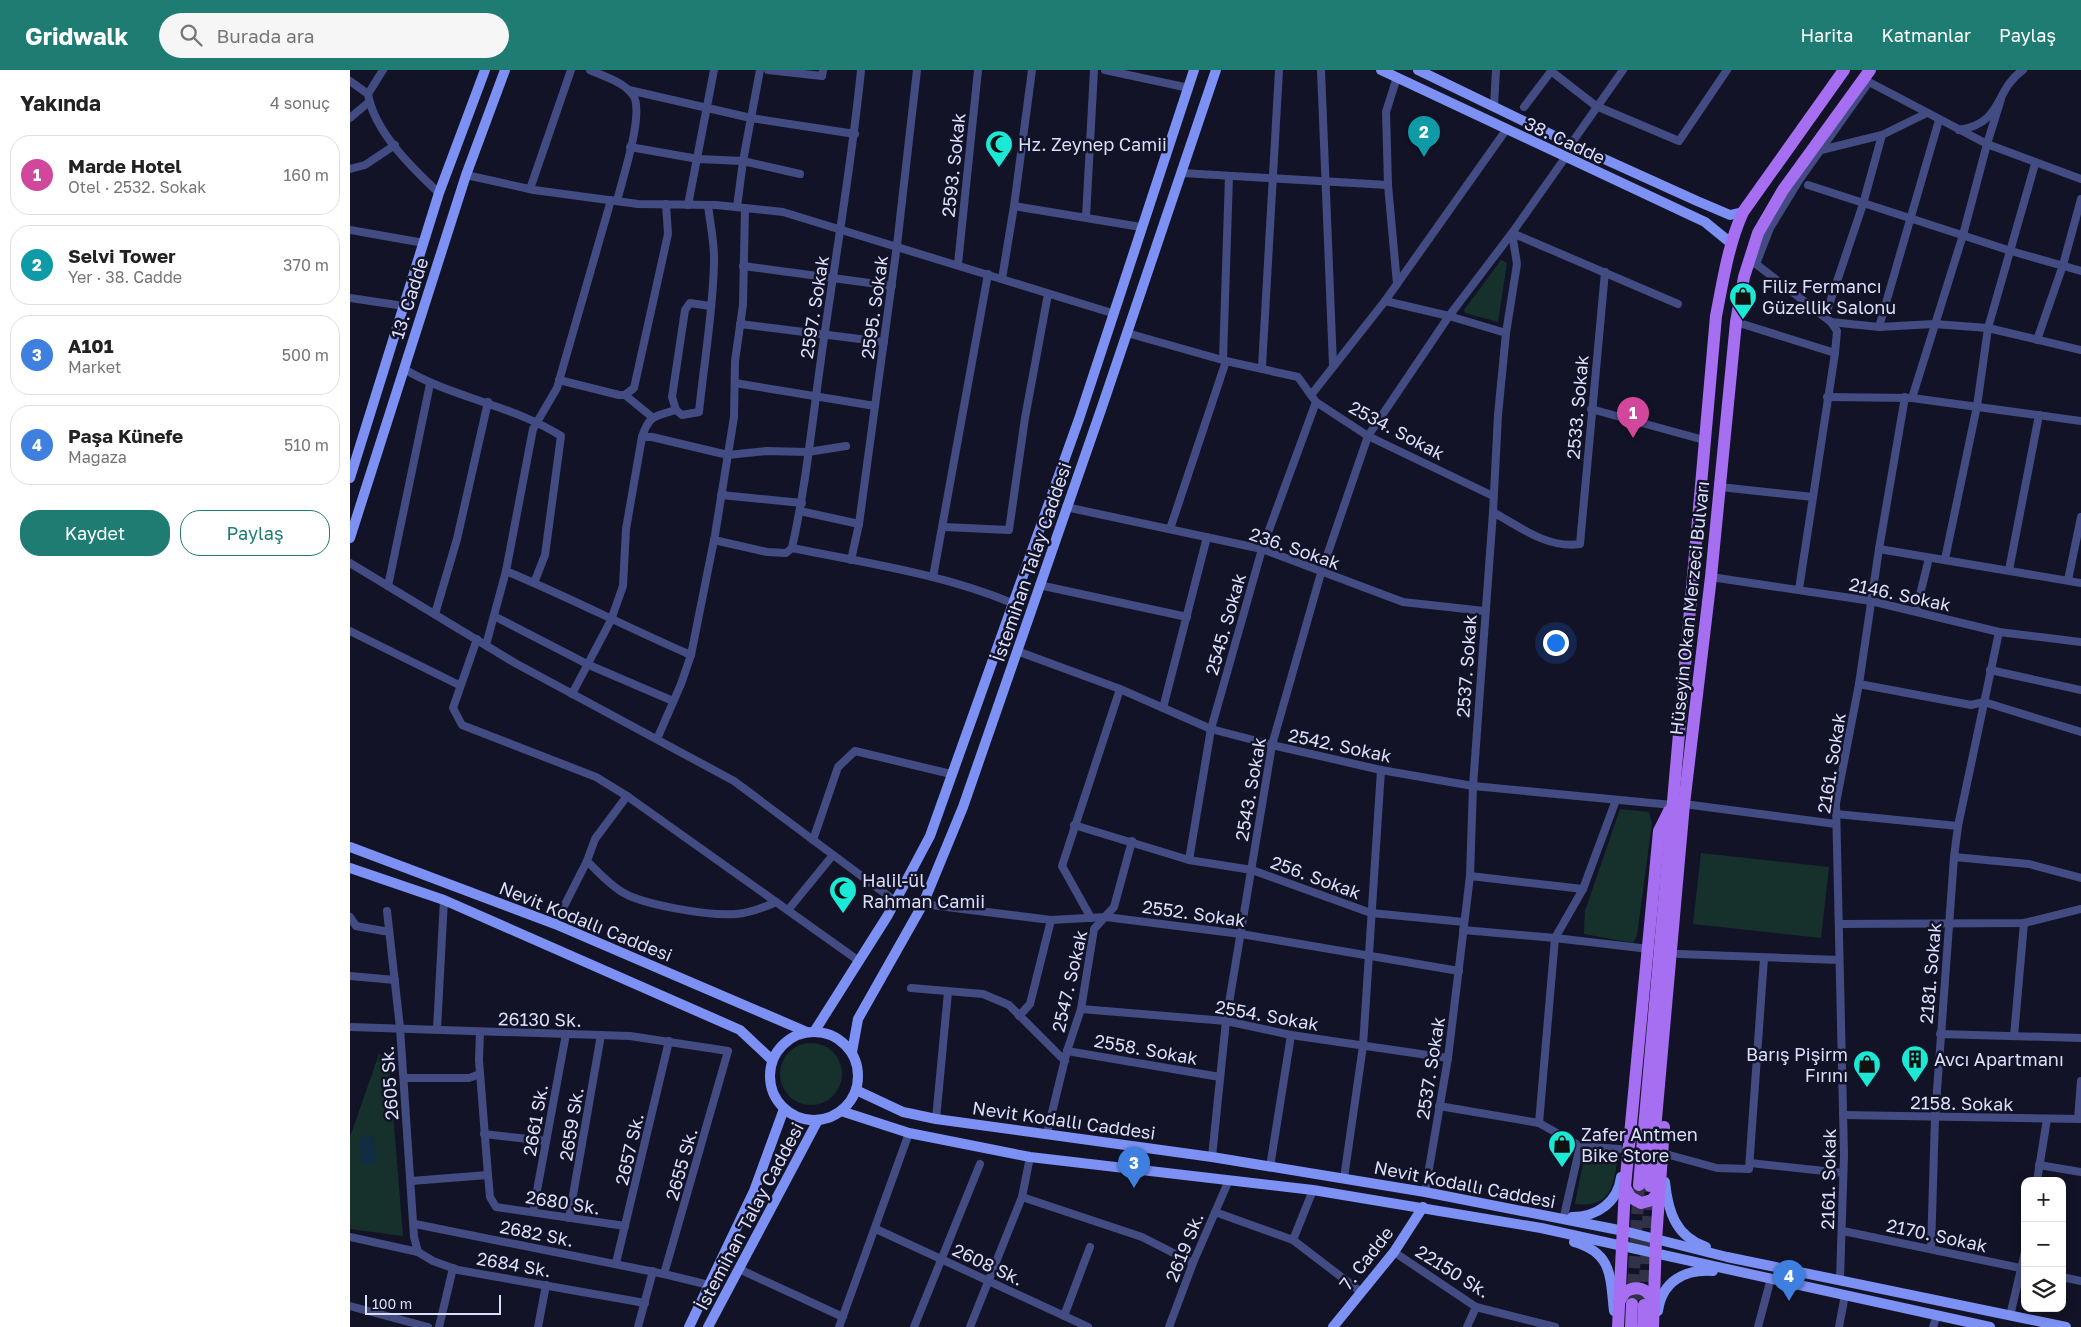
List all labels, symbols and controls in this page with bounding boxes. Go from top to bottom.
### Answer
search box [159,13,509,58]
text: Gridwalk [25,21,129,50]
icon: search [177,21,205,49]
text: Burada ara [217,24,315,47]
text: Harita [1800,24,1853,46]
text: Katmanlar [1881,24,1971,46]
text: Paylaş [1999,24,2056,46]
text: Yakında [20,90,101,116]
text: 4 sonuç [270,93,330,113]
street label: 2593. Sokak [937,112,969,218]
street label: 38. Cadde [1521,112,1609,168]
pin: 2 [1408,116,1440,157]
mosque icon: Hz. Zeynep Camii [984,129,1014,168]
place label: Hz. Zeynep Camii [1018,133,1167,155]
text: Marde Hotel [68,154,182,177]
text: 1 [33,165,41,185]
text: 160 m [283,165,329,185]
text: Otel · 2532. Sokak [68,177,206,197]
text: Selvi Tower [68,244,176,267]
street label: 2597. Sokak [795,254,833,360]
street label: 2595. Sokak [856,254,892,360]
text: 2 [32,255,42,275]
text: 370 m [283,255,329,275]
street label: 13. Cadde [386,255,432,341]
text: Yer · 38. Cadde [68,267,182,287]
place label: Filiz Fermancı Güzellik Salonu [1762,275,1896,318]
shop icon: Filiz Fermancı Güzellik Salonu [1728,281,1758,320]
text: A101 [68,334,113,357]
text: 3 [32,345,42,365]
text: 500 m [282,345,329,365]
street label: 2533. Sokak [1561,354,1593,460]
text: Market [68,357,121,377]
street label: 2534. Sokak [1346,396,1448,464]
pin: 1 [1617,397,1649,438]
text: Paşa Künefe [68,424,183,447]
text: 4 [32,435,42,455]
text: 510 m [284,435,329,455]
text: Mağaza [68,447,127,467]
street label: İstemihan Talay Caddesi [986,459,1076,665]
street label: Hüseyin Okan Merzeci Bulvarı [1665,480,1713,736]
button: Kaydet [20,510,170,556]
button: Paylaş [180,510,330,556]
street label: 236. Sokak [1247,522,1343,574]
street label: 2545. Sokak [1200,571,1250,677]
street label: 2146. Sokak [1847,572,1953,616]
street label: 2537. Sokak [1451,614,1481,718]
your location [1543,630,1569,656]
street label: 2161. Sokak [1812,711,1850,815]
street label: 2542. Sokak [1286,723,1394,767]
street label: 2543. Sokak [1230,735,1270,843]
street label: 256. Sokak [1268,851,1364,903]
place label: Halil-ül Rahman Camii [862,869,985,912]
mosque icon: Halil-ül Rahman Camii [828,875,858,914]
street label: Nevit Kodallı Caddesi [496,876,676,966]
street label: 2552. Sokak [1141,895,1247,931]
street label: 2181. Sokak [1915,922,1945,1024]
street label: 2547. Sokak [1047,928,1091,1034]
street label: 2554. Sokak [1213,995,1321,1035]
street label: 26130 Sk. [498,1007,582,1031]
street label: 2537. Sokak [1411,1015,1449,1121]
street label: 2558. Sokak [1092,1029,1200,1069]
place label: Barış Pişirm Fırını [1746,1043,1848,1086]
building icon: Avcı Apartmanı [1900,1044,1930,1083]
street label: 2605 Sk. [375,1045,403,1121]
place label: Avcı Apartmanı [1934,1048,2064,1070]
shop icon: Barış Pişirm Fırını [1852,1049,1882,1088]
street label: 2661 Sk. [518,1082,552,1158]
street label: 2659 Sk. [554,1086,588,1162]
street label: 2158. Sokak [1910,1091,2014,1115]
street label: Nevit Kodallı Caddesi [971,1096,1157,1144]
street label: 2657 Sk. [610,1111,648,1187]
street label: İstemihan Talay Caddesi [690,1118,808,1314]
place label: Zafer Antmen Bike Store [1581,1123,1698,1166]
street label: 2655 Sk. [660,1125,702,1203]
street label: 2161. Sokak [1816,1128,1840,1230]
shop icon: Zafer Antmen Bike Store [1547,1129,1577,1168]
pin: 3 [1118,1147,1150,1188]
street label: Nevit Kodallı Caddesi [1372,1156,1558,1212]
map controls [2021,1177,2066,1312]
button: + [2021,1177,2066,1222]
street label: 2680 Sk. [524,1185,602,1219]
street label: 2619 Sk. [1160,1209,1208,1285]
street label: 2170. Sokak [1885,1214,1989,1256]
street label: 2682 Sk. [498,1215,576,1251]
street label: 7. Cadde [1334,1222,1398,1294]
button: − [2021,1222,2066,1267]
street label: 2608 Sk. [949,1238,1027,1290]
street label: 22150 Sk. [1412,1240,1494,1302]
street label: 2684 Sk. [475,1247,553,1281]
pin: 4 [1773,1260,1805,1301]
button: layers [2021,1267,2066,1312]
scale bar [365,1292,501,1315]
text: 100 m [372,1295,412,1312]

